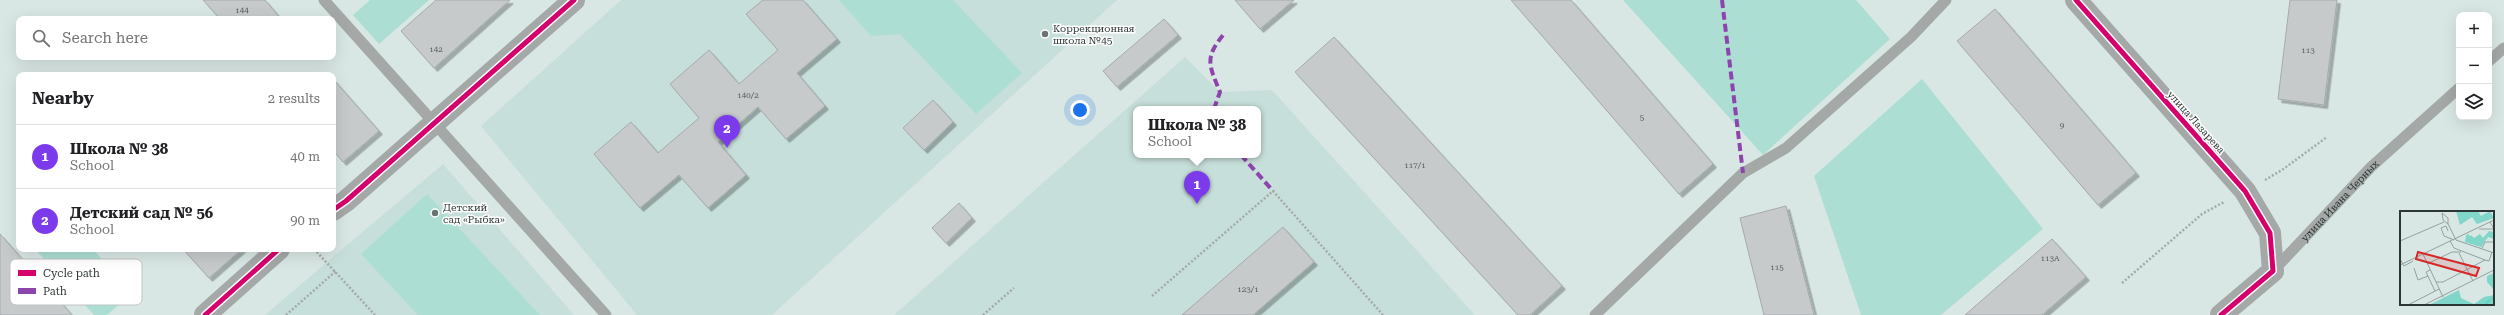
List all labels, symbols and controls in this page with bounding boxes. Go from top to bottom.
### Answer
house number: 144 [235,6,249,15]
map controls [2456,12,2492,120]
button: + [2456,12,2492,48]
search box [16,16,336,60]
place label: Коррекционная школа №45 [1053,23,1135,46]
icon: search [30,27,52,49]
text: Search here [62,29,148,47]
marker: Коррекционная школа №45 [1040,29,1050,39]
house number: 142 [429,45,443,54]
house number: 113 [2301,46,2315,55]
button: − [2456,48,2492,84]
button: layers [2456,84,2492,120]
text: Nearby [32,88,94,108]
street label: улица Лазарева [2165,89,2227,156]
text: 2 results [268,91,320,106]
house number: 140/2 [737,91,759,100]
your location [1070,100,1090,120]
popup [1133,106,1261,158]
house number: 5 [1640,113,1645,122]
pin: 2 [714,115,740,148]
text: Школа № 38 [1148,116,1246,134]
house number: 9 [2060,121,2065,130]
text: School [1148,134,1192,149]
text: Школа № 38 [70,140,168,158]
text: 1 [41,149,49,164]
text: 40 m [290,149,320,164]
text: School [70,158,114,173]
street label: улица Ивана Черных [2299,158,2381,243]
house number: 117/1 [1404,161,1426,170]
pin: 1 [1184,171,1210,204]
place label: Детский сад «Рыбка» [443,202,505,225]
text: Детский сад № 56 [70,204,213,222]
marker: Детский сад «Рыбка» [430,208,440,218]
inset map [2400,211,2494,305]
text: 2 [41,213,49,228]
text: 90 m [290,213,320,228]
text: School [70,222,114,237]
house number: 113А [2040,254,2060,263]
legend [10,259,142,305]
house number: 115 [1770,263,1784,272]
text: Cycle path [43,267,100,280]
text: Path [43,285,67,298]
house number: 123/1 [1237,285,1259,294]

